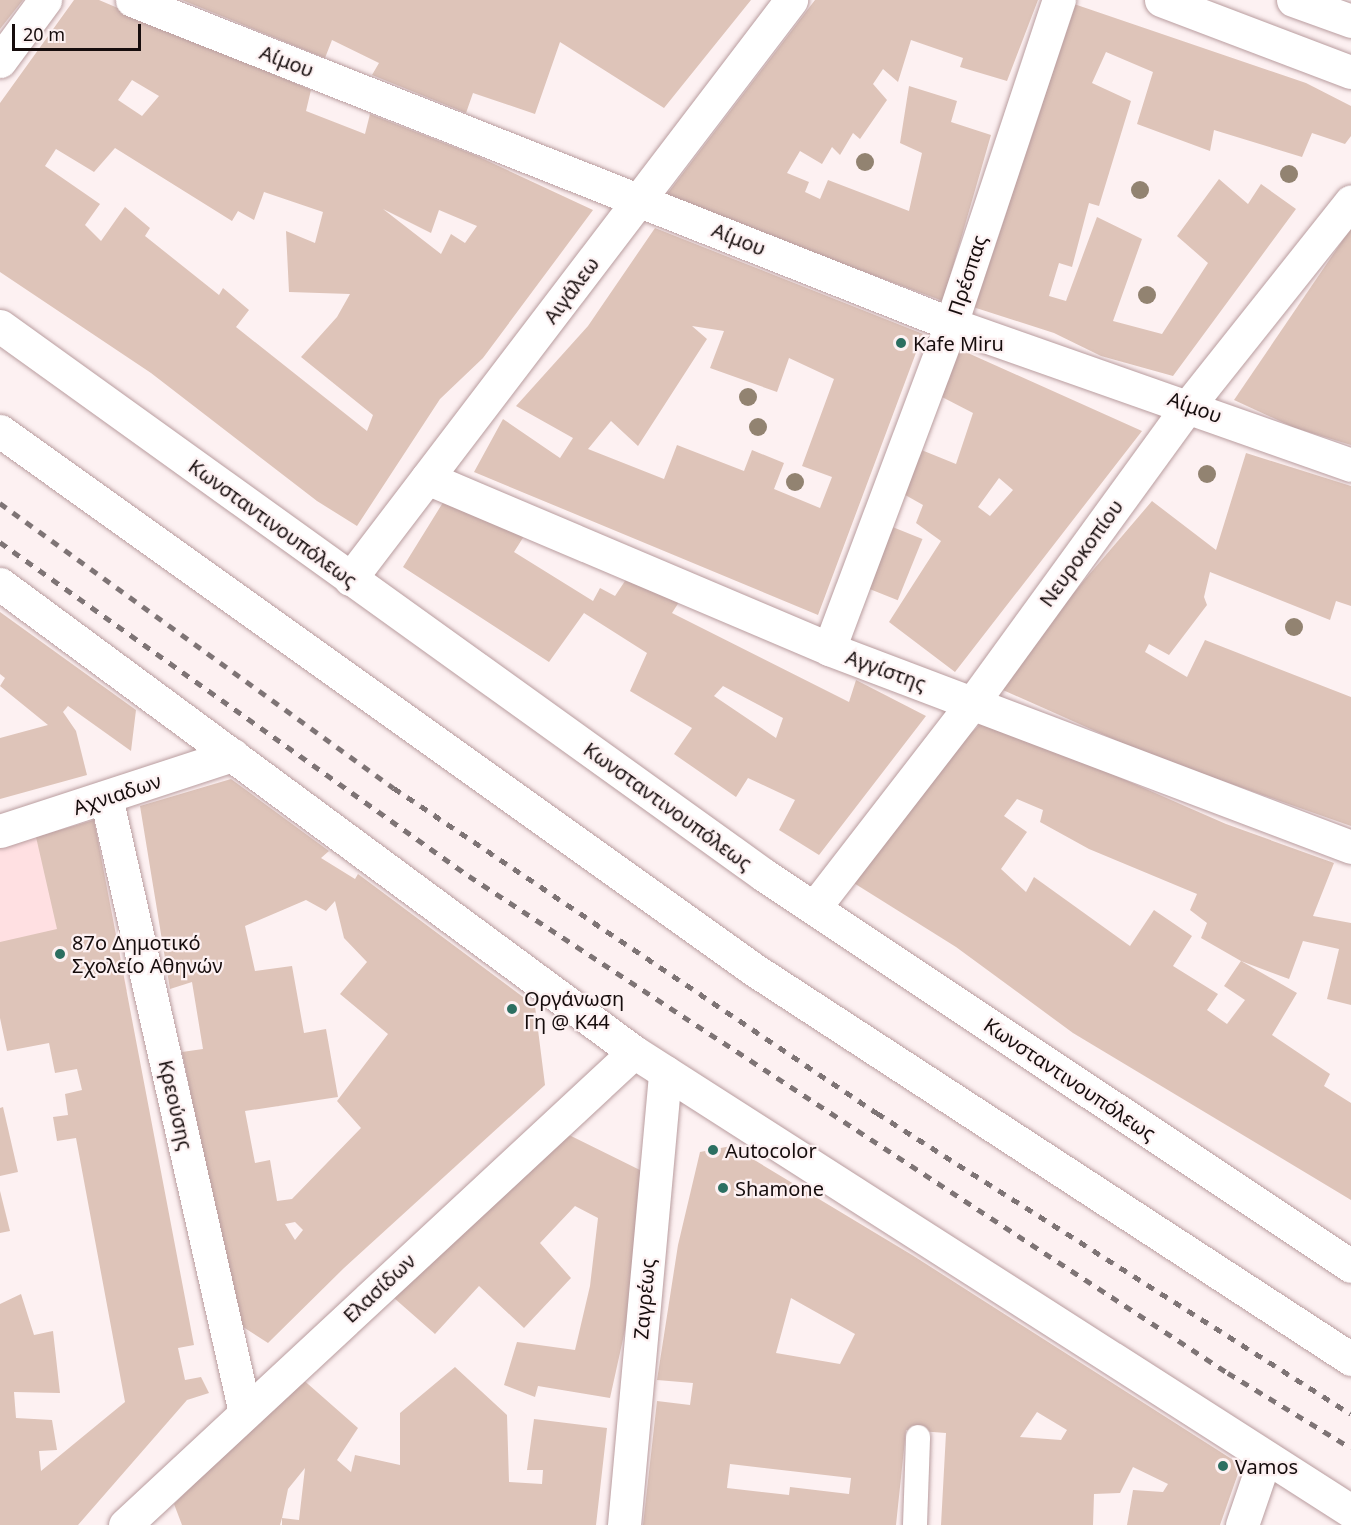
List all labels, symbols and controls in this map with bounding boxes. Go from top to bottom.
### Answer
scale bar [15,12,144,50]
text: 20 m [23,22,65,46]
street label: Αίμου [257,40,317,82]
street label: Αίμου [709,217,769,261]
street label: Πρέσπας [943,232,991,318]
street label: Αιγάλεω [538,252,604,328]
place label: Kafe Miru [913,331,1004,355]
marker: Kafe Miru [894,336,908,350]
street label: Αίμου [1165,386,1225,428]
street label: Κωνσταντινουπόλεως [184,454,362,592]
street label: Νευροκοπίου [1034,495,1128,611]
street label: Αγγίστης [843,644,929,696]
street label: Κωνσταντινουπόλεως [579,737,757,875]
street label: Αχνιαδων [70,769,164,819]
place label: 87ο Δημοτικό Σχολείο Αθηνών [72,930,222,977]
marker: 87ο Δημοτικό Σχολείο Αθηνών [53,947,67,961]
place label: Οργάνωση Γη @ Κ44 [524,986,624,1033]
marker: Οργάνωση Γη @ Κ44 [505,1002,519,1016]
street label: Κωνσταντινουπόλεως [979,1012,1161,1146]
street label: Κρεούσης [154,1058,198,1152]
place label: Autocolor [725,1138,817,1162]
marker: Autocolor [706,1143,720,1157]
place label: Shamone [735,1176,824,1200]
marker: Shamone [716,1181,730,1195]
street label: Ελασίδων [338,1249,420,1327]
street label: Ζαγρέως [629,1258,659,1340]
place label: Vamos [1235,1454,1298,1478]
marker: Vamos [1216,1459,1230,1473]

